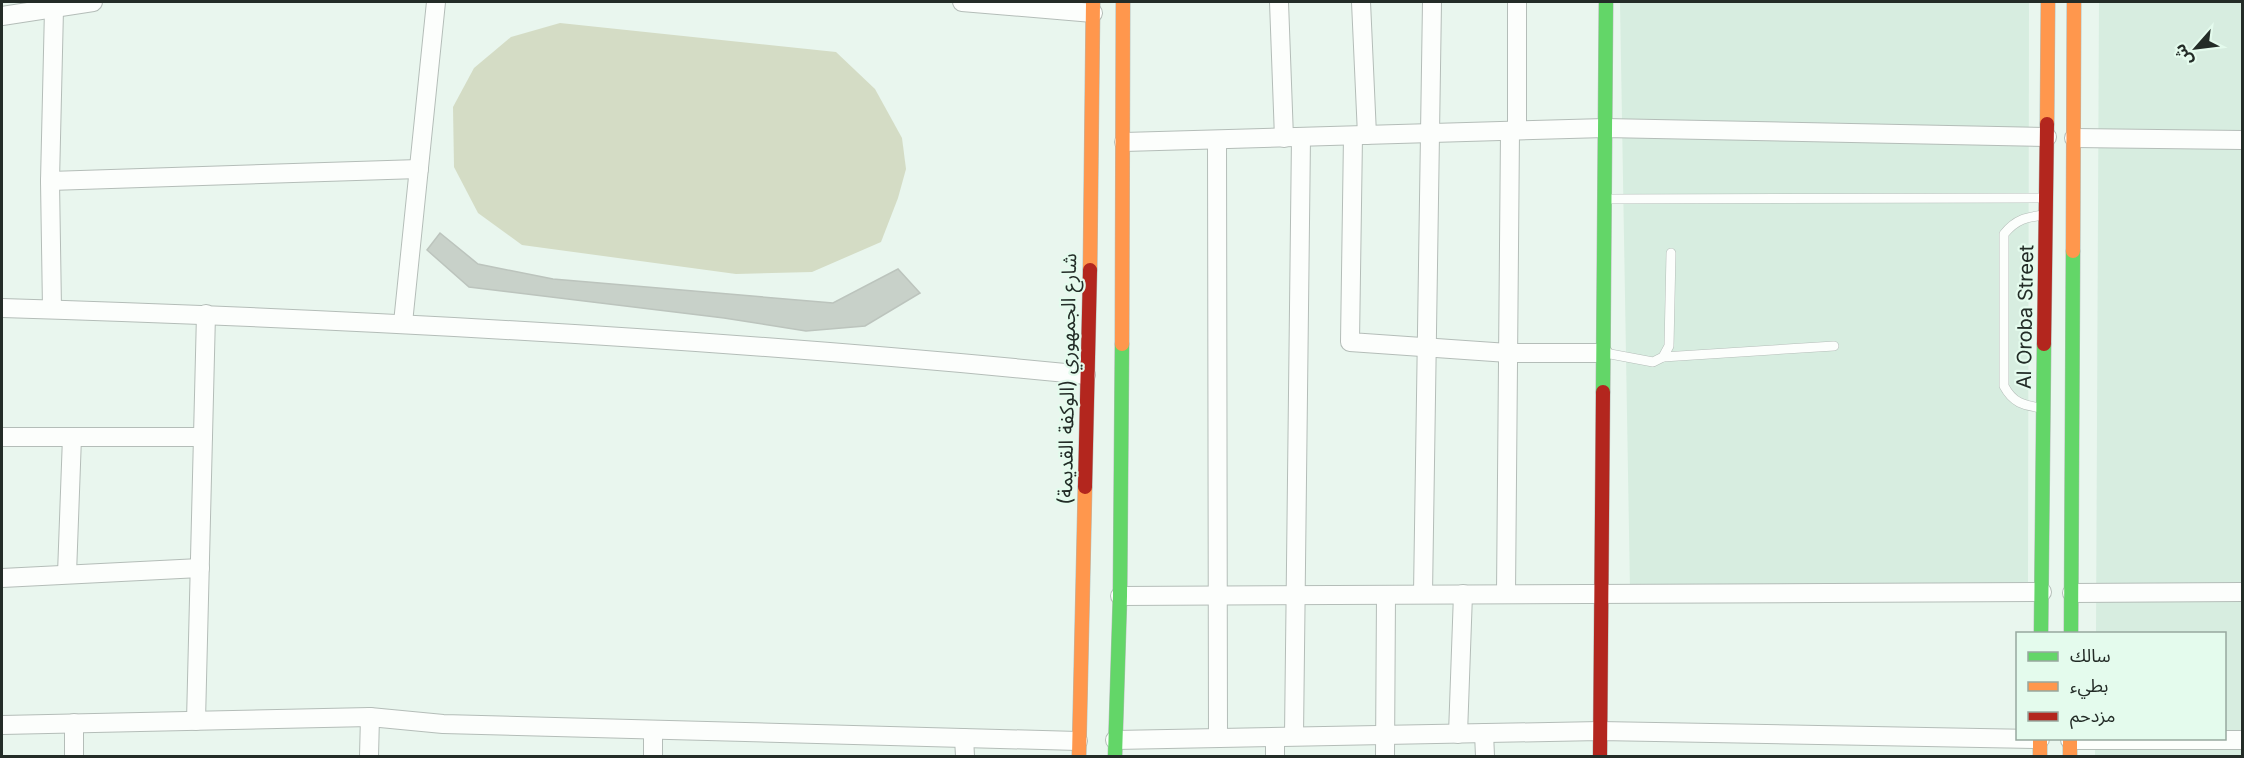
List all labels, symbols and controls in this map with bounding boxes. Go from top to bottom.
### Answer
north arrow [2166,18,2226,78]
text: ش [2169,41,2197,69]
street label: Al Oroba Street [2012,244,2038,389]
street label: شارع الجمهوري (الوكفة القديمة) [1053,253,1085,505]
legend [2016,632,2226,740]
text: سالك [2070,645,2111,666]
text: بطيء [2070,675,2108,699]
text: مزدحم [2070,705,2115,729]

